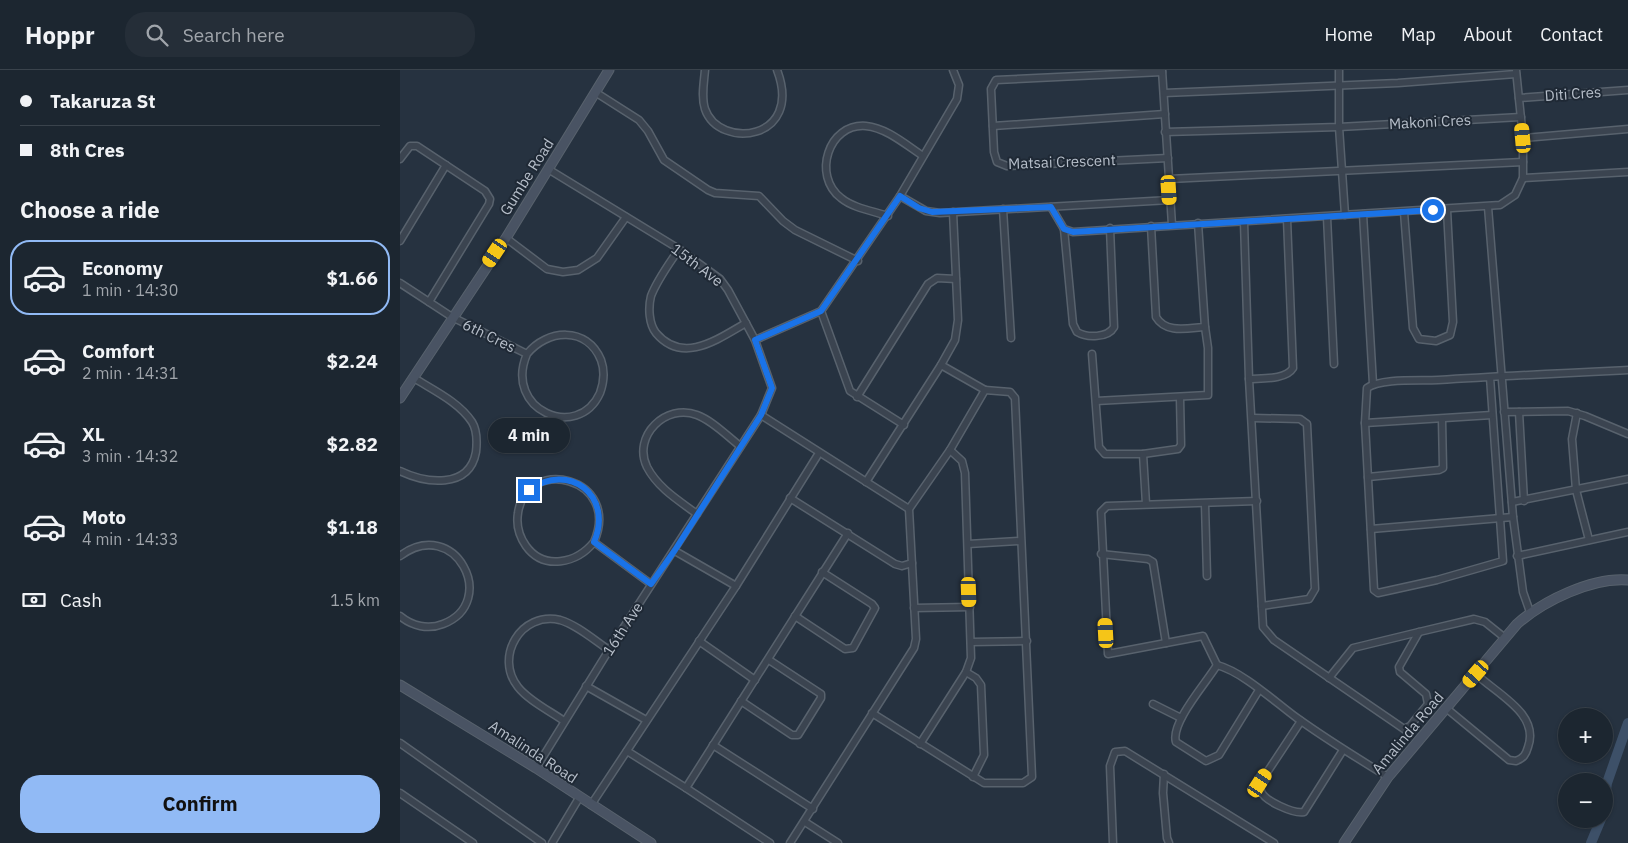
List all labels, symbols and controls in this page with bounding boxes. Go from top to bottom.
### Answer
search box [125,12,475,57]
text: Hoppr [25,19,95,51]
icon: search [143,21,171,49]
text: Search here [183,23,285,47]
text: Home [1325,23,1373,46]
text: Map [1401,23,1436,46]
text: About [1464,23,1512,46]
text: Contact [1540,23,1603,46]
street label: Diti Cres [1544,82,1602,105]
text: Takaruza St [50,89,156,113]
street label: Makoni Cres [1388,110,1472,133]
car [1514,122,1531,154]
street label: Gumbe Road [495,135,558,219]
text: 8th Cres [50,138,125,162]
street label: Matsai Crescent [1008,150,1116,173]
car [1160,175,1177,205]
text: Choose a ride [20,195,160,224]
route start [1422,199,1444,221]
car [480,236,509,270]
street label: 15th Ave [668,239,727,290]
icon: car [22,255,67,300]
text: Economy [82,256,163,280]
text: $1.66 [326,266,378,290]
text: 1 min · 14:30 [82,280,178,300]
street label: 6th Cres [460,315,519,357]
icon: car [22,338,67,383]
text: Comfort [82,339,155,363]
text: $2.24 [326,349,378,373]
text: 2 min · 14:31 [82,363,178,383]
callout: 4 min [488,418,570,452]
icon: car [22,421,67,466]
text: XL [82,422,105,446]
text: 4 min [508,425,550,445]
text: $2.82 [326,432,378,456]
text: 3 min · 14:32 [82,446,178,466]
route end [518,479,540,501]
icon: car [22,504,67,549]
text: Moto [82,505,126,529]
text: $1.18 [326,515,378,539]
text: 4 min · 14:33 [82,529,178,549]
car [960,577,977,607]
icon: cash [20,586,48,614]
text: Cash [60,588,102,612]
text: 1.5 km [330,590,380,610]
street label: 16th Ave [598,598,647,659]
car [1097,618,1114,648]
car [1460,658,1491,690]
street label: Amalinda Road [1368,688,1448,778]
map controls [1558,708,1613,828]
button: + [1558,708,1613,763]
street label: Amalinda Road [485,716,581,787]
car [1245,766,1274,800]
button: − [1558,773,1613,828]
button: Confirm [20,775,380,833]

